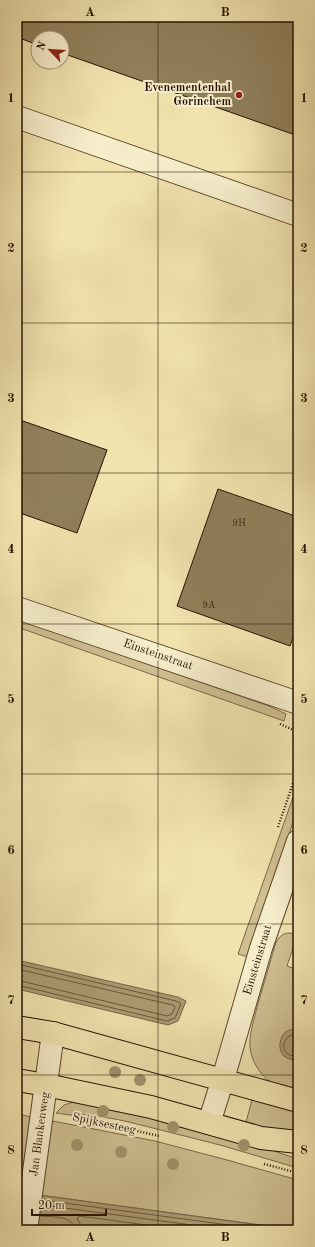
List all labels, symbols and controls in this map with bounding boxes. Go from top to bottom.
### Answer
text: A [85,6,95,19]
text: B [220,6,230,19]
north arrow [30,30,70,70]
text: N [36,40,49,53]
place label: Evenementenhal Gorinchem [144,82,231,108]
marker: Evenementenhal Gorinchem [234,90,244,100]
text: 1 [7,92,15,105]
text: 1 [300,92,308,105]
text: 2 [7,242,15,255]
text: 2 [300,242,308,255]
text: 3 [7,392,15,405]
text: 3 [300,392,308,405]
house number: 9H [232,518,246,528]
text: 4 [7,543,15,556]
text: 4 [300,543,308,556]
house number: 9A [202,600,216,610]
street label: Einsteinstraat [122,637,194,673]
text: 5 [7,693,15,706]
text: 5 [300,693,308,706]
text: 6 [7,844,15,857]
text: 6 [300,844,308,857]
street label: Einsteinstraat [242,923,274,997]
text: 7 [7,994,15,1007]
text: 7 [300,994,308,1007]
street label: Jan Blankenweg [28,1090,52,1177]
street label: Spijksesteeg [71,1111,137,1137]
text: 8 [7,1144,15,1157]
text: 8 [300,1144,308,1157]
scale bar [32,1191,106,1217]
text: 20 m [38,1200,65,1212]
text: A [85,1231,95,1244]
text: B [220,1231,230,1244]

